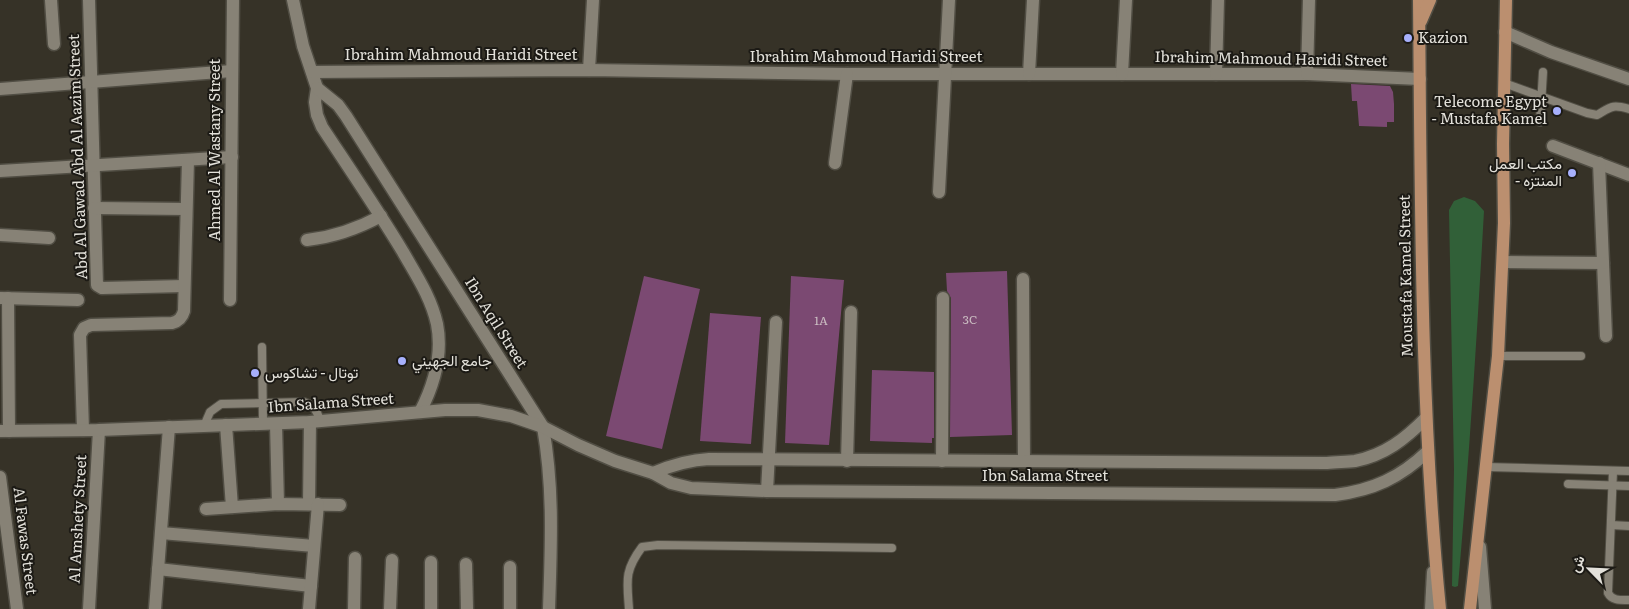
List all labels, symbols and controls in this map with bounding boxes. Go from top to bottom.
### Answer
place label: Kazion [1418,25,1468,48]
marker: Kazion [1402,32,1414,44]
street label: Abd Al Gawad Abd Al Aazim Street [61,34,92,280]
street label: Ibrahim Mahmoud Haridi Street [345,42,577,65]
street label: Ibrahim Mahmoud Haridi Street [750,44,982,67]
street label: Ibrahim Mahmoud Haridi Street [1154,44,1388,71]
street label: Ahmed Al Wastany Street [202,59,225,241]
place label: Telecome Egypt - Mustafa Kamel [1431,89,1547,129]
marker: Telecome Egypt - Mustafa Kamel [1551,105,1563,117]
place label: مكتب العمل - المنتزه [1489,151,1562,191]
marker: مكتب العمل - المنتزه [1566,167,1578,179]
street label: Moustafa Kamel Street [1392,195,1417,357]
street label: Ibn Aqil Street [460,272,535,372]
house number: 3C [963,310,977,328]
house number: 1A [814,311,828,329]
place label: جامع الجهيني [412,348,492,374]
marker: جامع الجهيني [396,355,408,367]
place label: توتال - تشاكوس [265,360,359,383]
marker: توتال - تشاكوس [249,367,261,379]
street label: Ibn Salama Street [267,386,395,417]
street label: Al Amshety Street [62,454,91,584]
street label: Ibn Salama Street [982,463,1108,486]
street label: Al Fawas Street [8,486,45,596]
north arrow [1564,544,1614,594]
text: ش [1564,551,1589,575]

